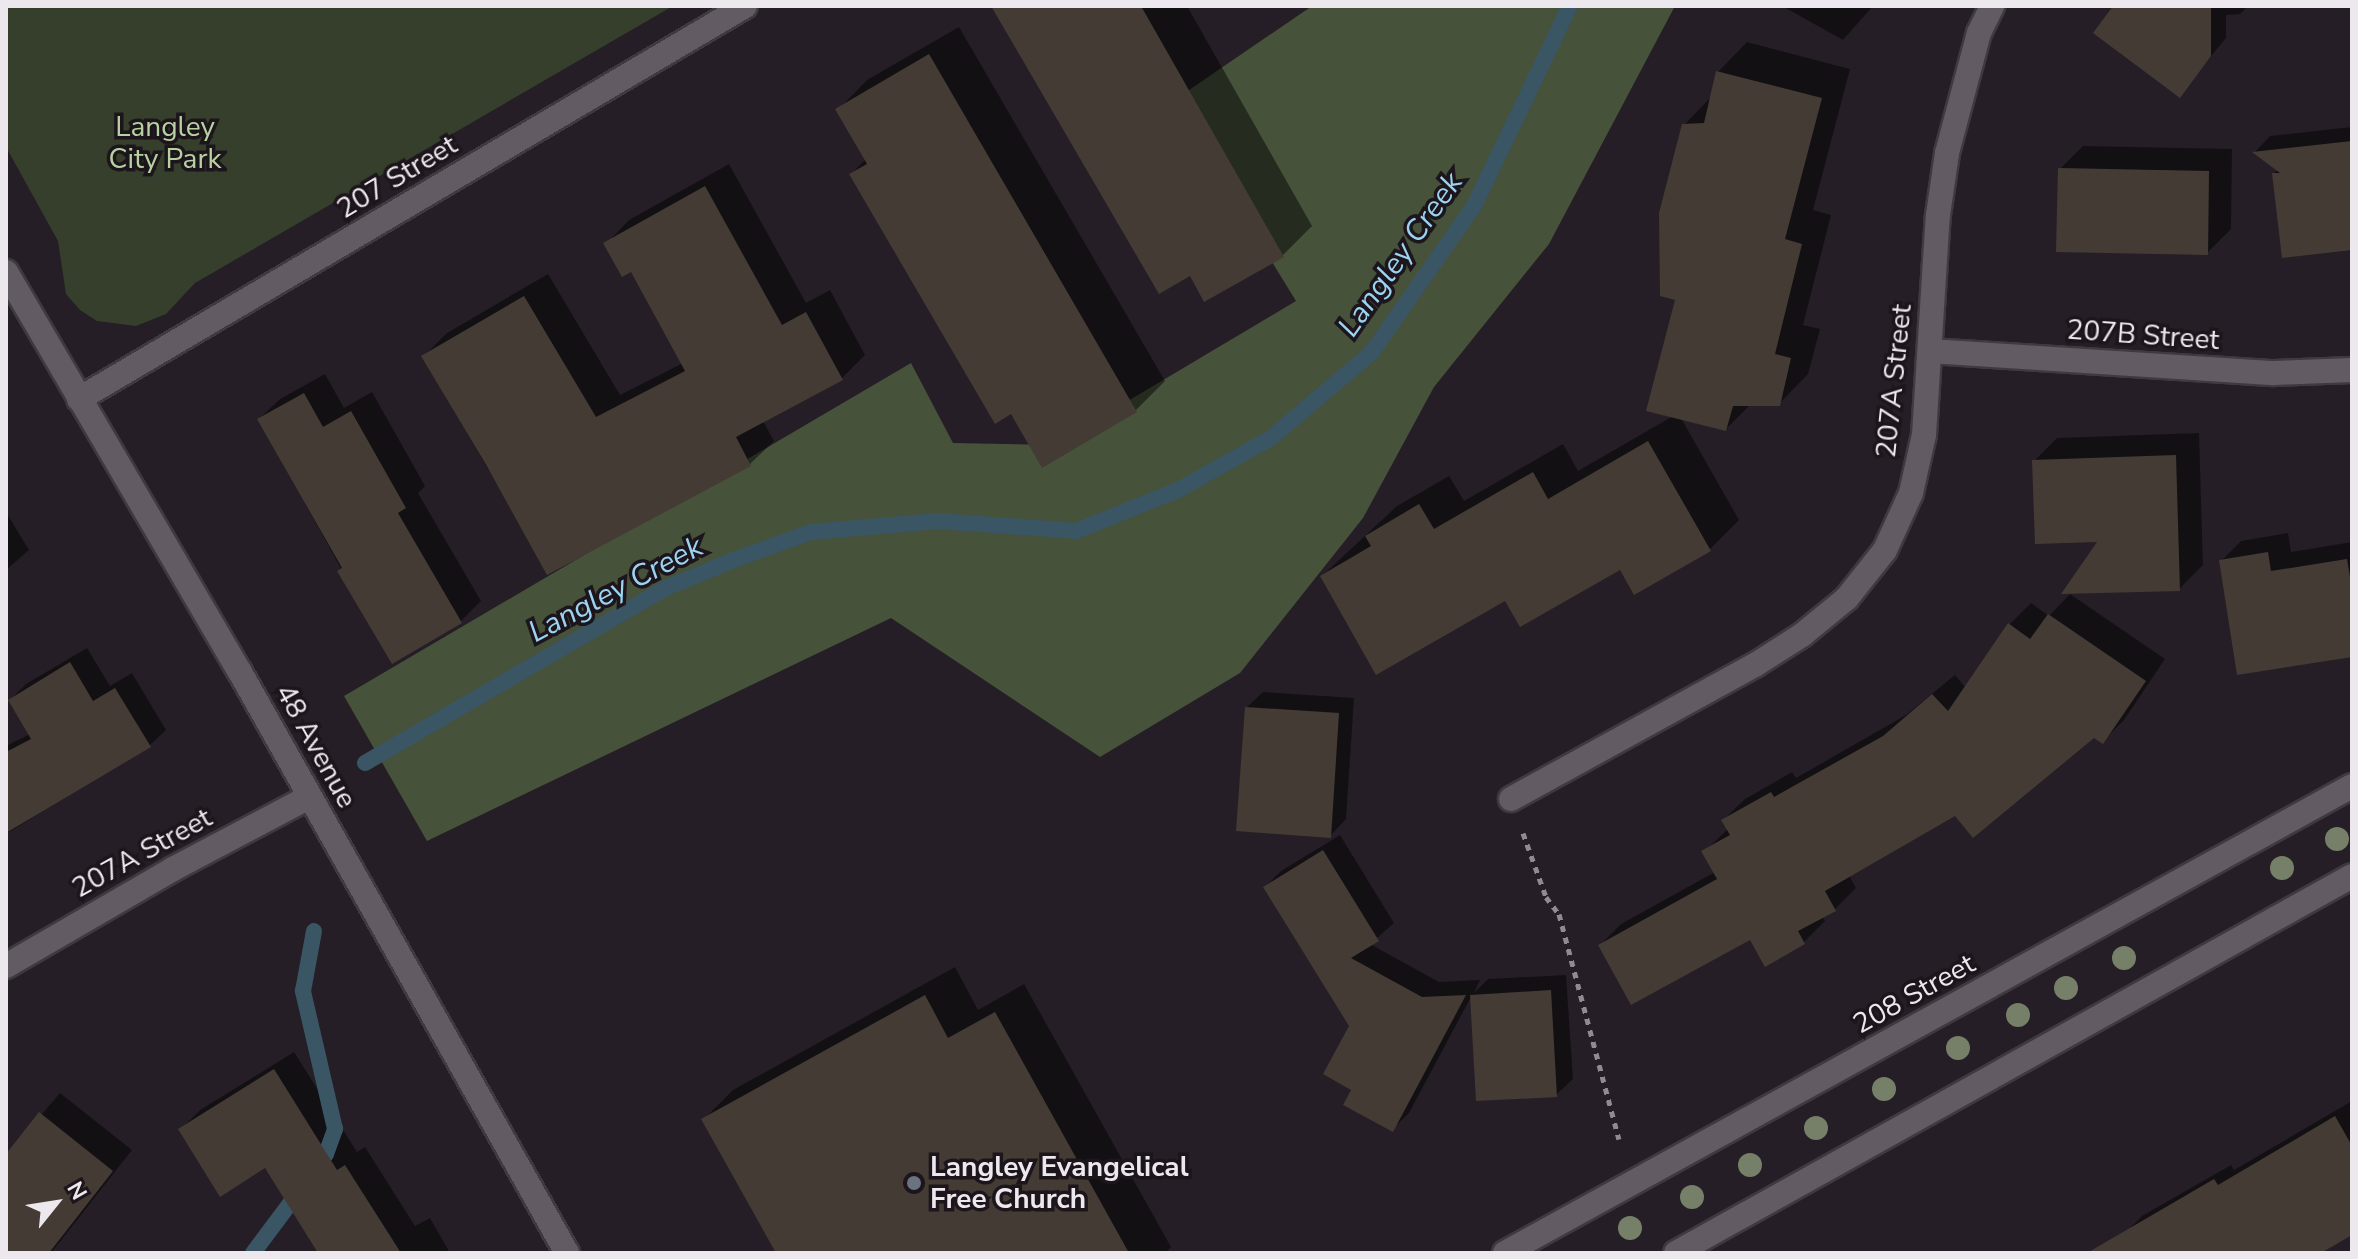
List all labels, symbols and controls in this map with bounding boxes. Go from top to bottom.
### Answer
park label: Langley City Park [109,110,221,176]
street label: 207 Street [331,128,463,226]
water label: Langley Creek [1331,166,1471,344]
street label: 207A Street [1869,302,1919,460]
street label: 207B Street [2066,313,2220,357]
water label: Langley Creek [523,529,709,651]
street label: 48 Avenue [268,678,364,814]
street label: 207A Street [66,801,218,905]
street label: 208 Street [1847,947,1981,1041]
place label: Langley Evangelical Free Church [930,1150,1189,1216]
north arrow [16,1163,96,1243]
marker: Langley Evangelical Free Church [905,1174,923,1192]
text: N [60,1176,94,1206]

